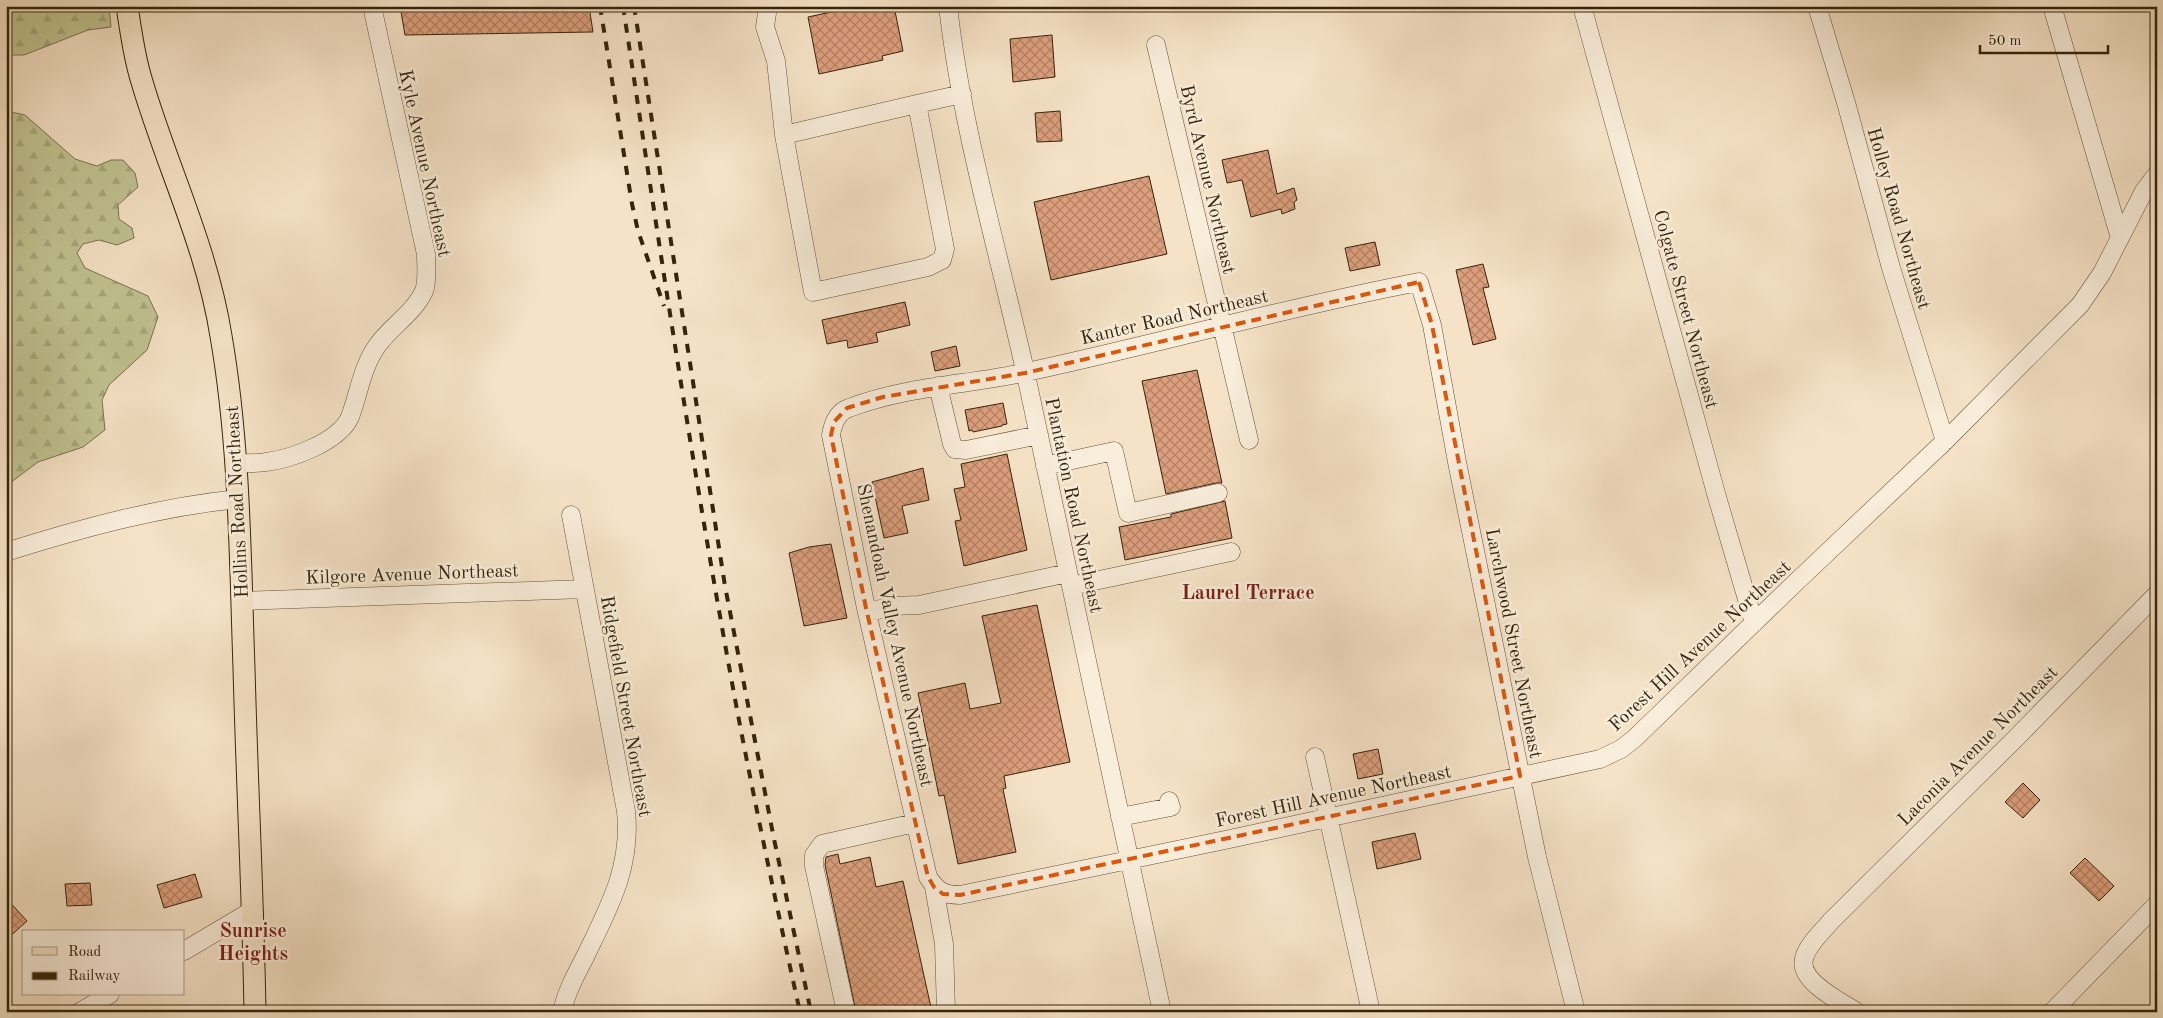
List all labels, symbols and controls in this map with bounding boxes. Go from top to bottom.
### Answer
scale bar [1980,22,2108,54]
text: 50 m [1988,34,2022,49]
street label: Kyle Avenue Northeast [394,68,453,259]
street label: Byrd Avenue Northeast [1176,83,1238,276]
street label: Holley Road Northeast [1863,126,1933,312]
street label: Colgate Street Northeast [1649,208,1720,411]
street label: Kanter Road Northeast [1079,288,1270,349]
street label: Plantation Road Northeast [1040,396,1105,615]
street label: Hollins Road Northeast [224,405,253,599]
street label: Shenandoah Valley Avenue Northeast [852,482,935,789]
street label: Larchwood Street Northeast [1481,527,1544,760]
street label: Forest Hill Avenue Northeast [1606,558,1795,736]
street label: Kilgore Avenue Northeast [305,562,519,589]
district label: Laurel Terrace [1181,584,1315,604]
street label: Ridgefield Street Northeast [596,594,653,819]
street label: Laconia Avenue Northeast [1895,663,2062,830]
street label: Forest Hill Avenue Northeast [1214,763,1453,832]
district label: Sunrise Heights [218,922,288,965]
legend [22,930,185,996]
text: Road [68,945,102,960]
text: Railway [68,969,121,984]

